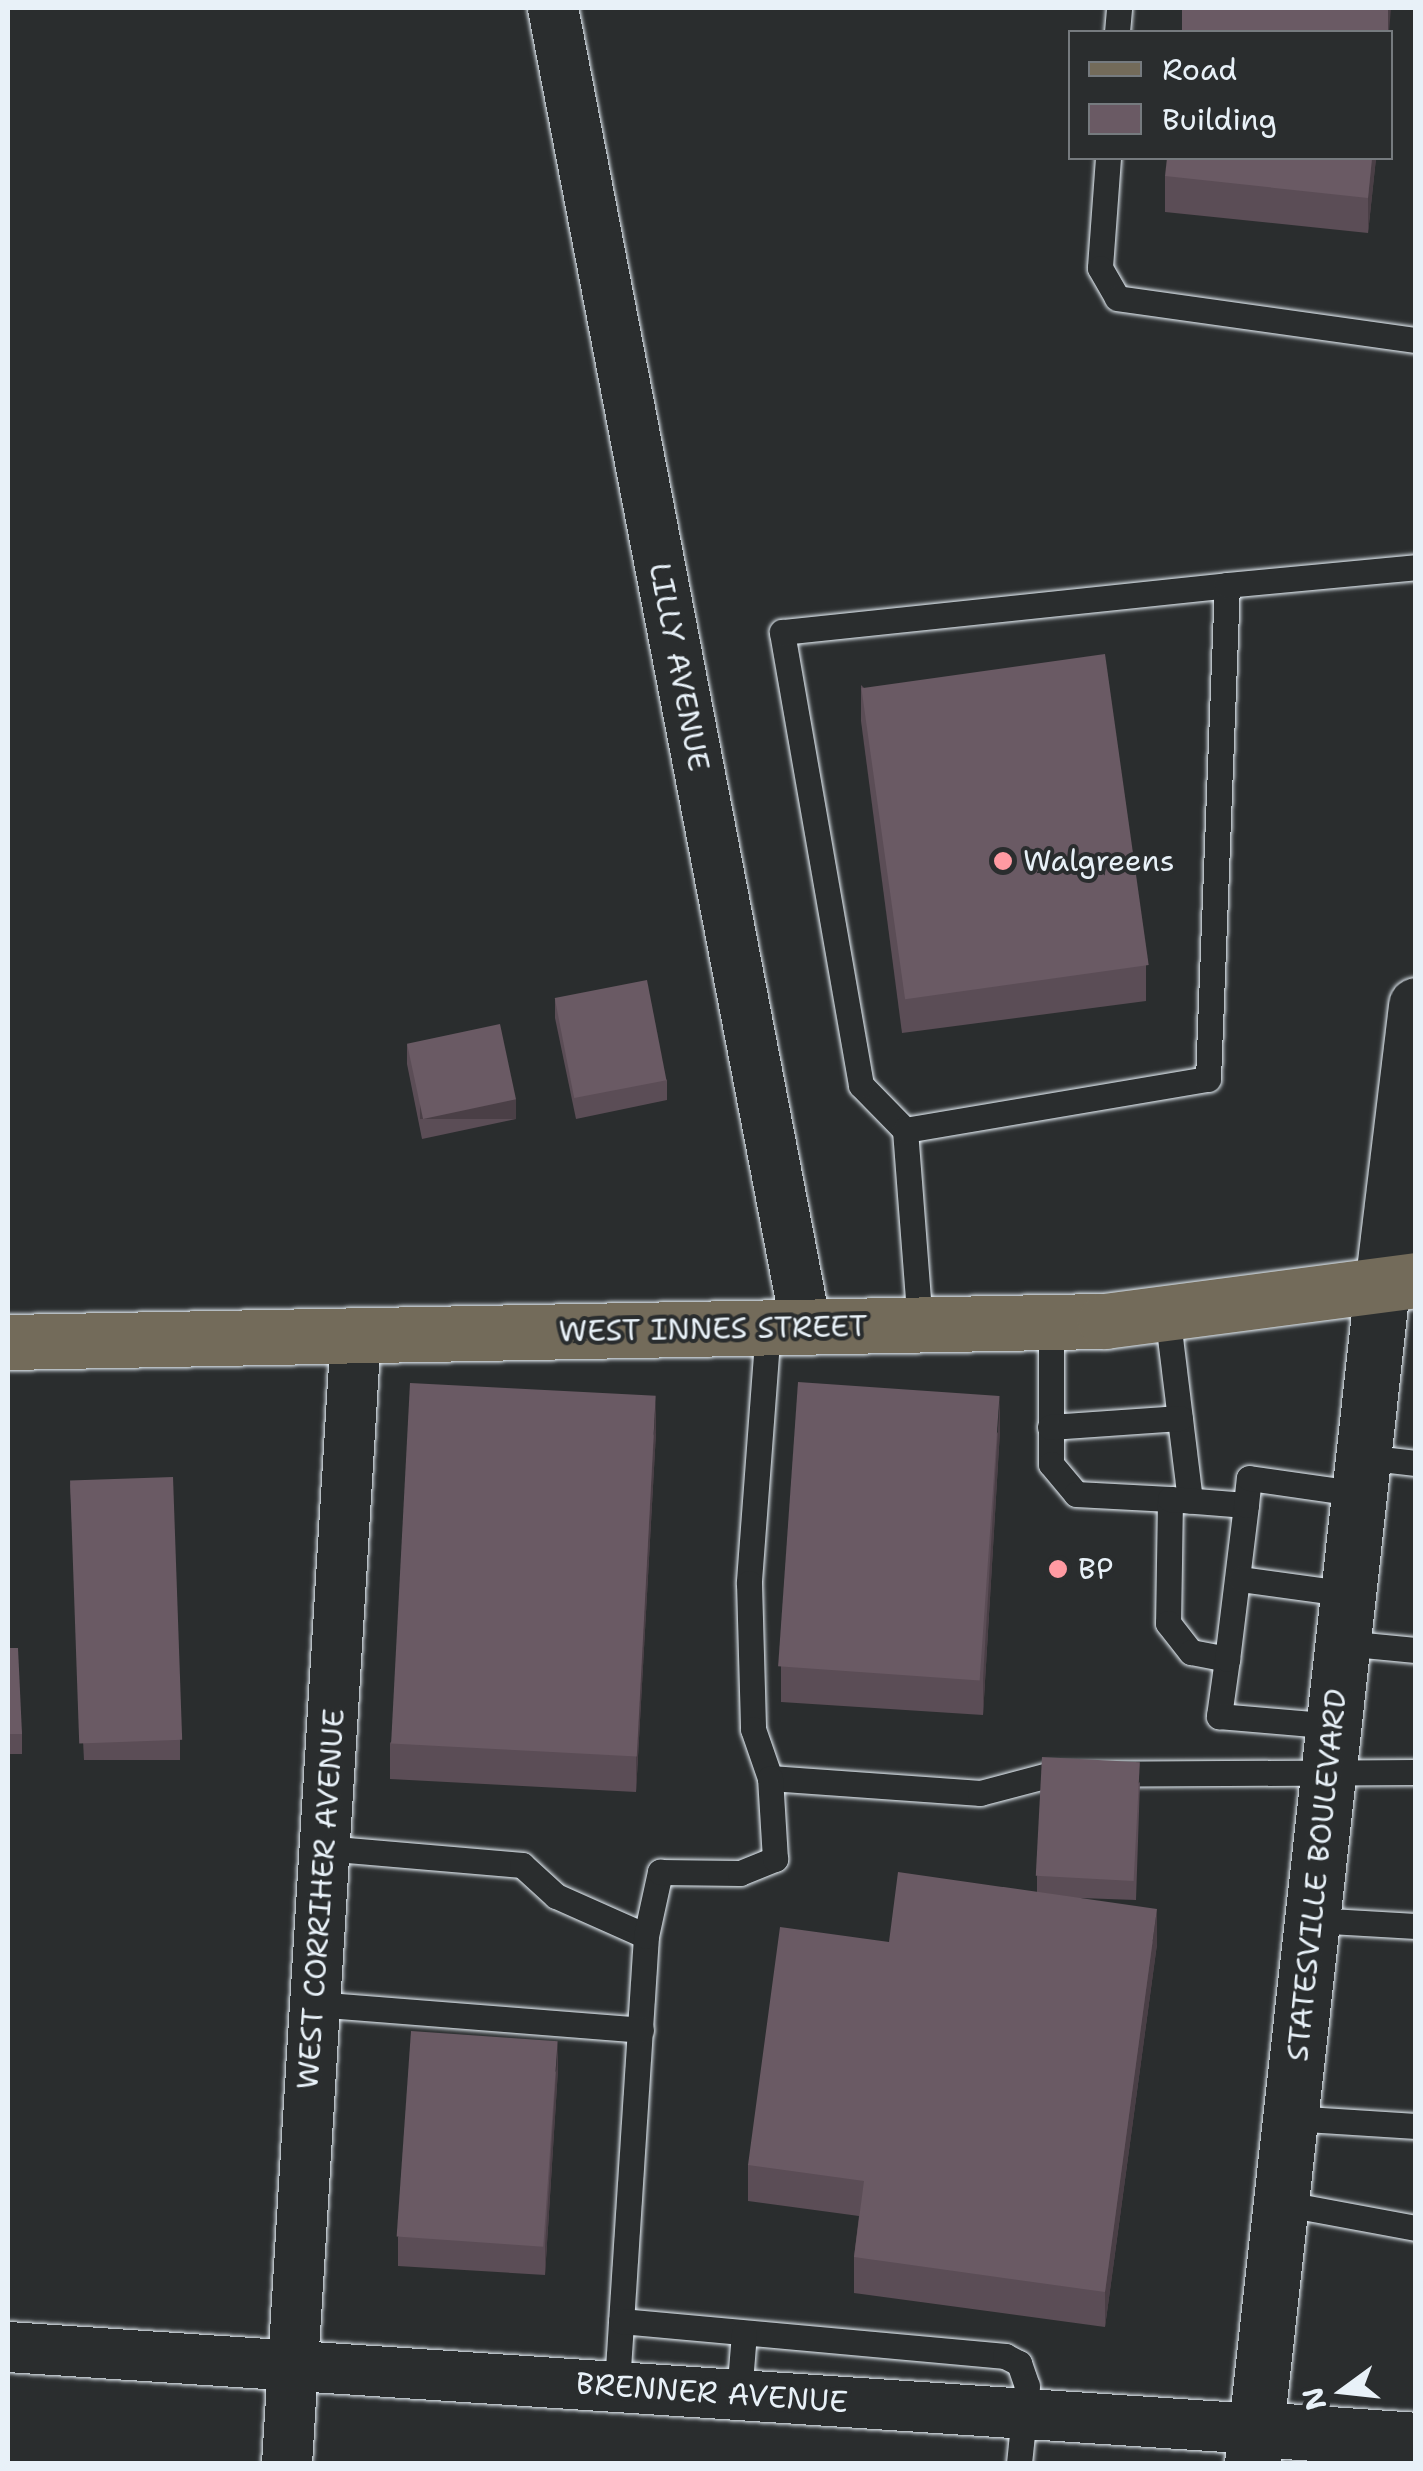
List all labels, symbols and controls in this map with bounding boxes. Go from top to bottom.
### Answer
legend [1068,30,1393,160]
text: Road [1162,49,1237,90]
text: Building [1162,99,1277,140]
street label: LILLY AVENUE [641,560,717,774]
place label: Walgreens [1023,843,1174,879]
marker: Walgreens [992,850,1014,872]
street label: WEST INNES STREET [558,1308,868,1350]
place label: BP [1078,1551,1114,1587]
marker: BP [1047,1558,1069,1580]
street label: STATESVILLE BOULEVARD [1280,1687,1354,2063]
street label: WEST CORRIHER AVENUE [290,1707,352,2091]
north arrow [1293,2341,1393,2441]
street label: BRENNER AVENUE [575,2366,849,2420]
text: N [1293,2383,1335,2414]

